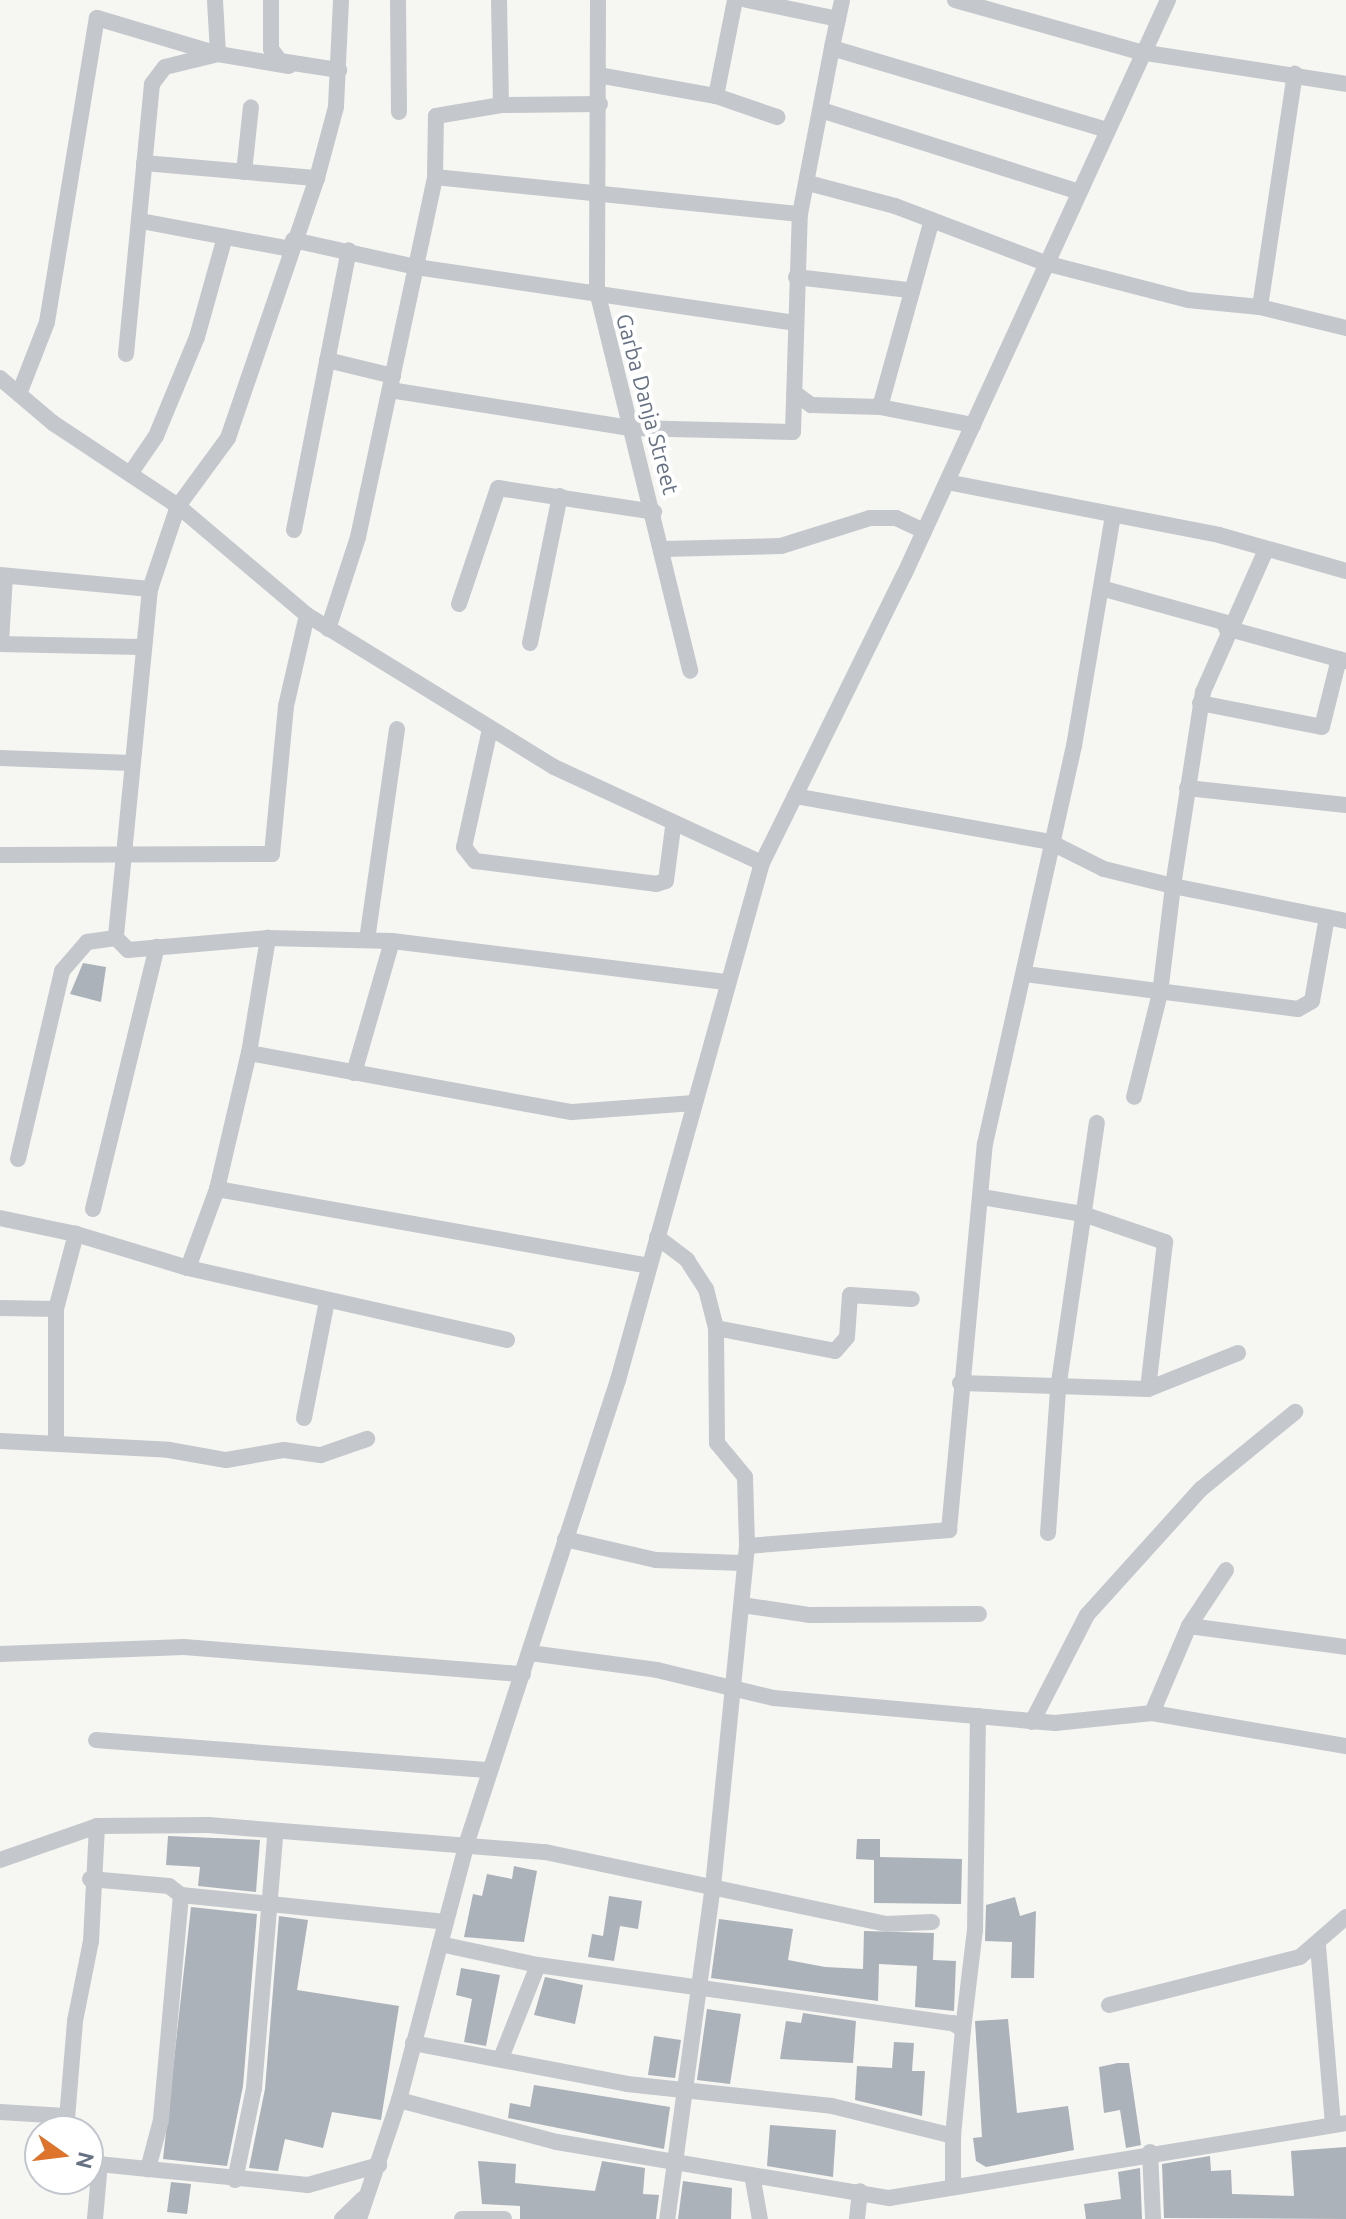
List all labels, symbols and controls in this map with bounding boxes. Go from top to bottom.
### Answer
street label: Garba Danja Street [611,311,685,497]
north arrow [24,2115,104,2195]
text: N [72,2149,100,2171]

